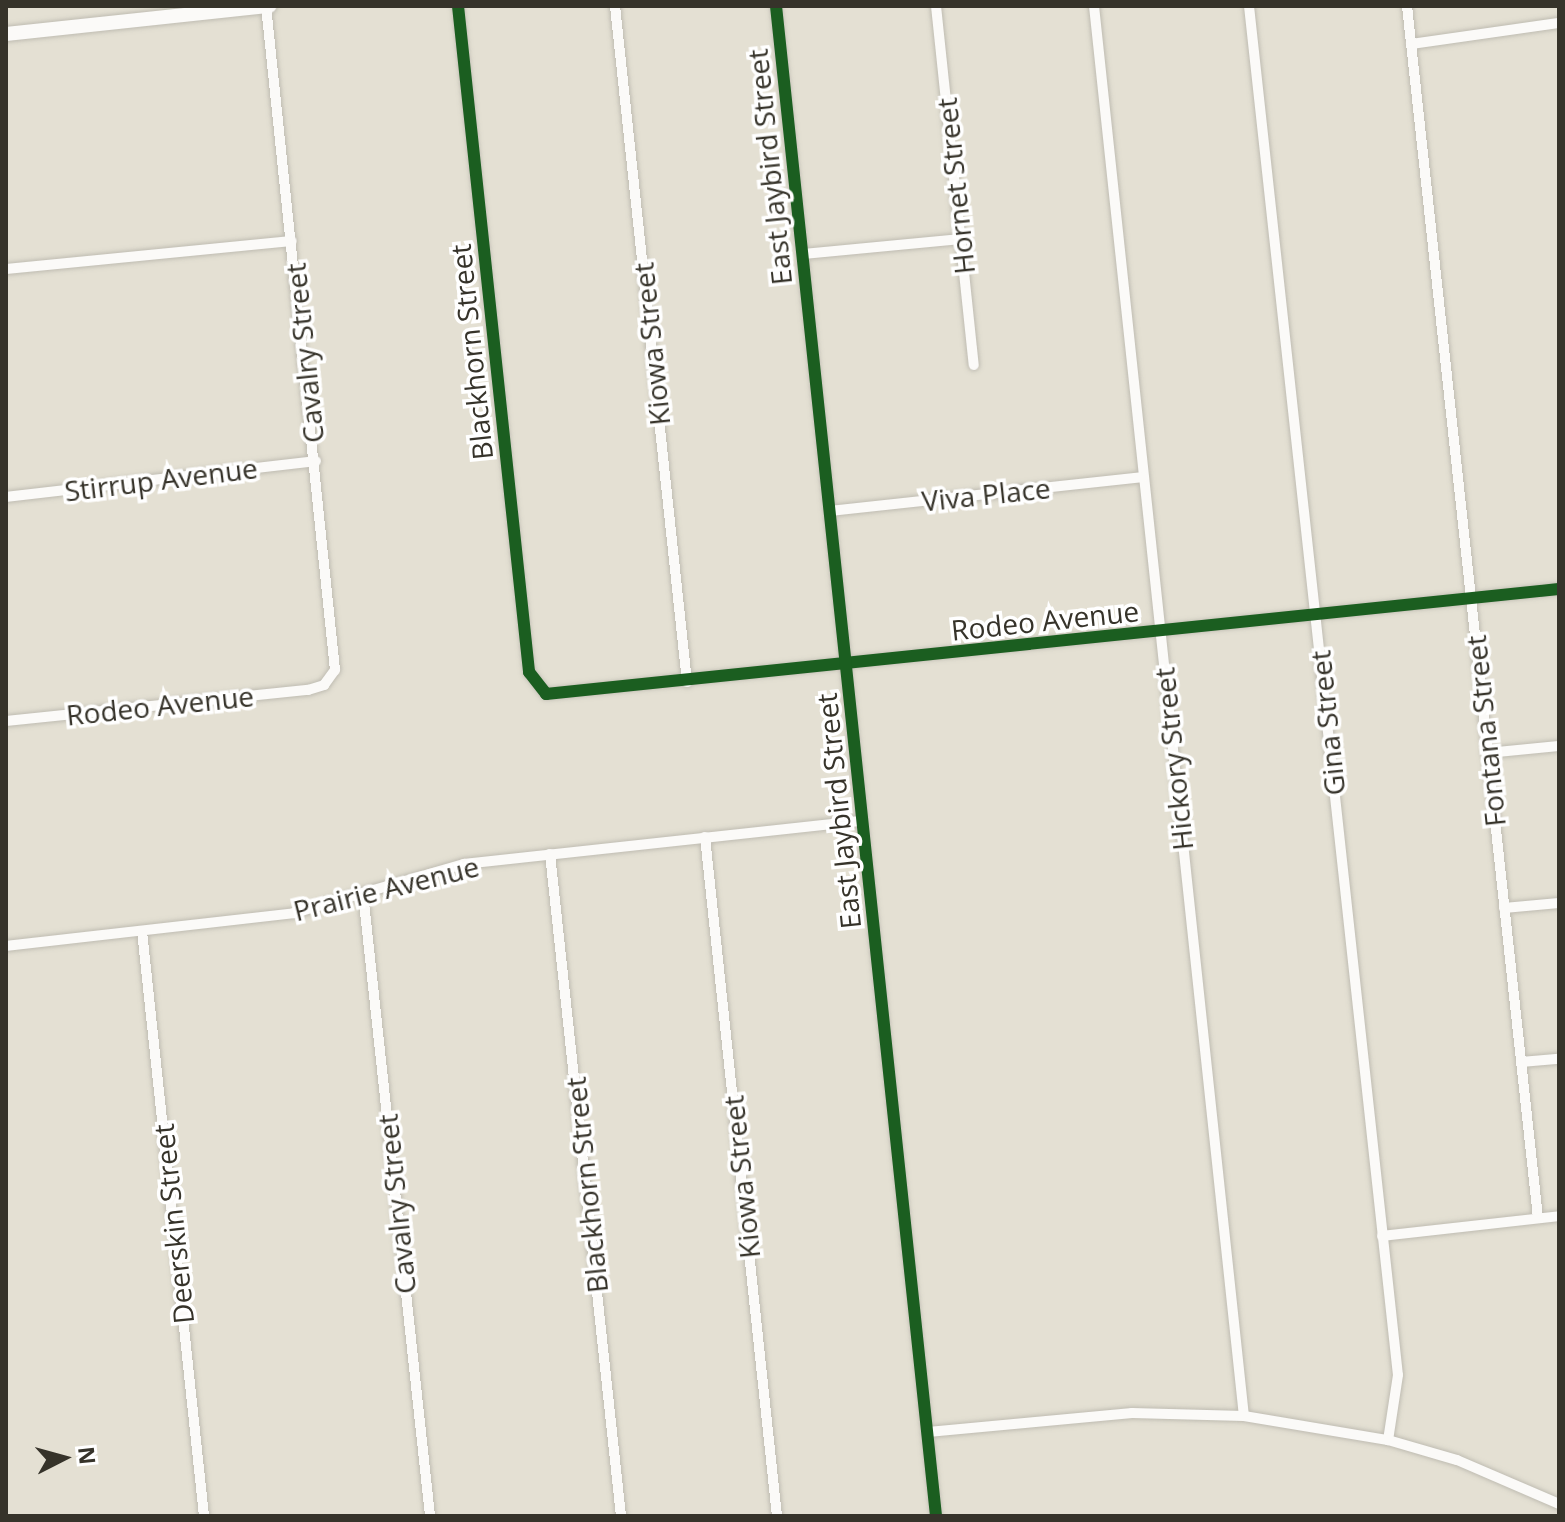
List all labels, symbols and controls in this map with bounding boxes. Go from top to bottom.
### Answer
street label: East Jaybird Street [740,47,798,287]
street label: Hornet Street [929,96,981,276]
street label: Blackhorn Street [443,242,499,462]
street label: Cavalry Street [278,261,330,445]
street label: Kiowa Street [626,261,676,427]
street label: Stirrup Avenue [63,450,259,508]
street label: Viva Place [920,471,1052,517]
street label: Rodeo Avenue [949,593,1141,647]
street label: Fontana Street [1458,634,1512,828]
street label: Gina Street [1303,649,1351,797]
street label: Hickory Street [1147,666,1199,852]
street label: Rodeo Avenue [64,678,256,732]
street label: East Jaybird Street [809,691,867,931]
street label: Prairie Avenue [290,849,482,927]
street label: Blackhorn Street [558,1075,614,1295]
street label: Kiowa Street [716,1094,766,1260]
street label: Cavalry Street [370,1112,422,1296]
street label: Deerskin Street [146,1122,200,1326]
north arrow [24,1418,104,1498]
text: N [72,1445,104,1466]

